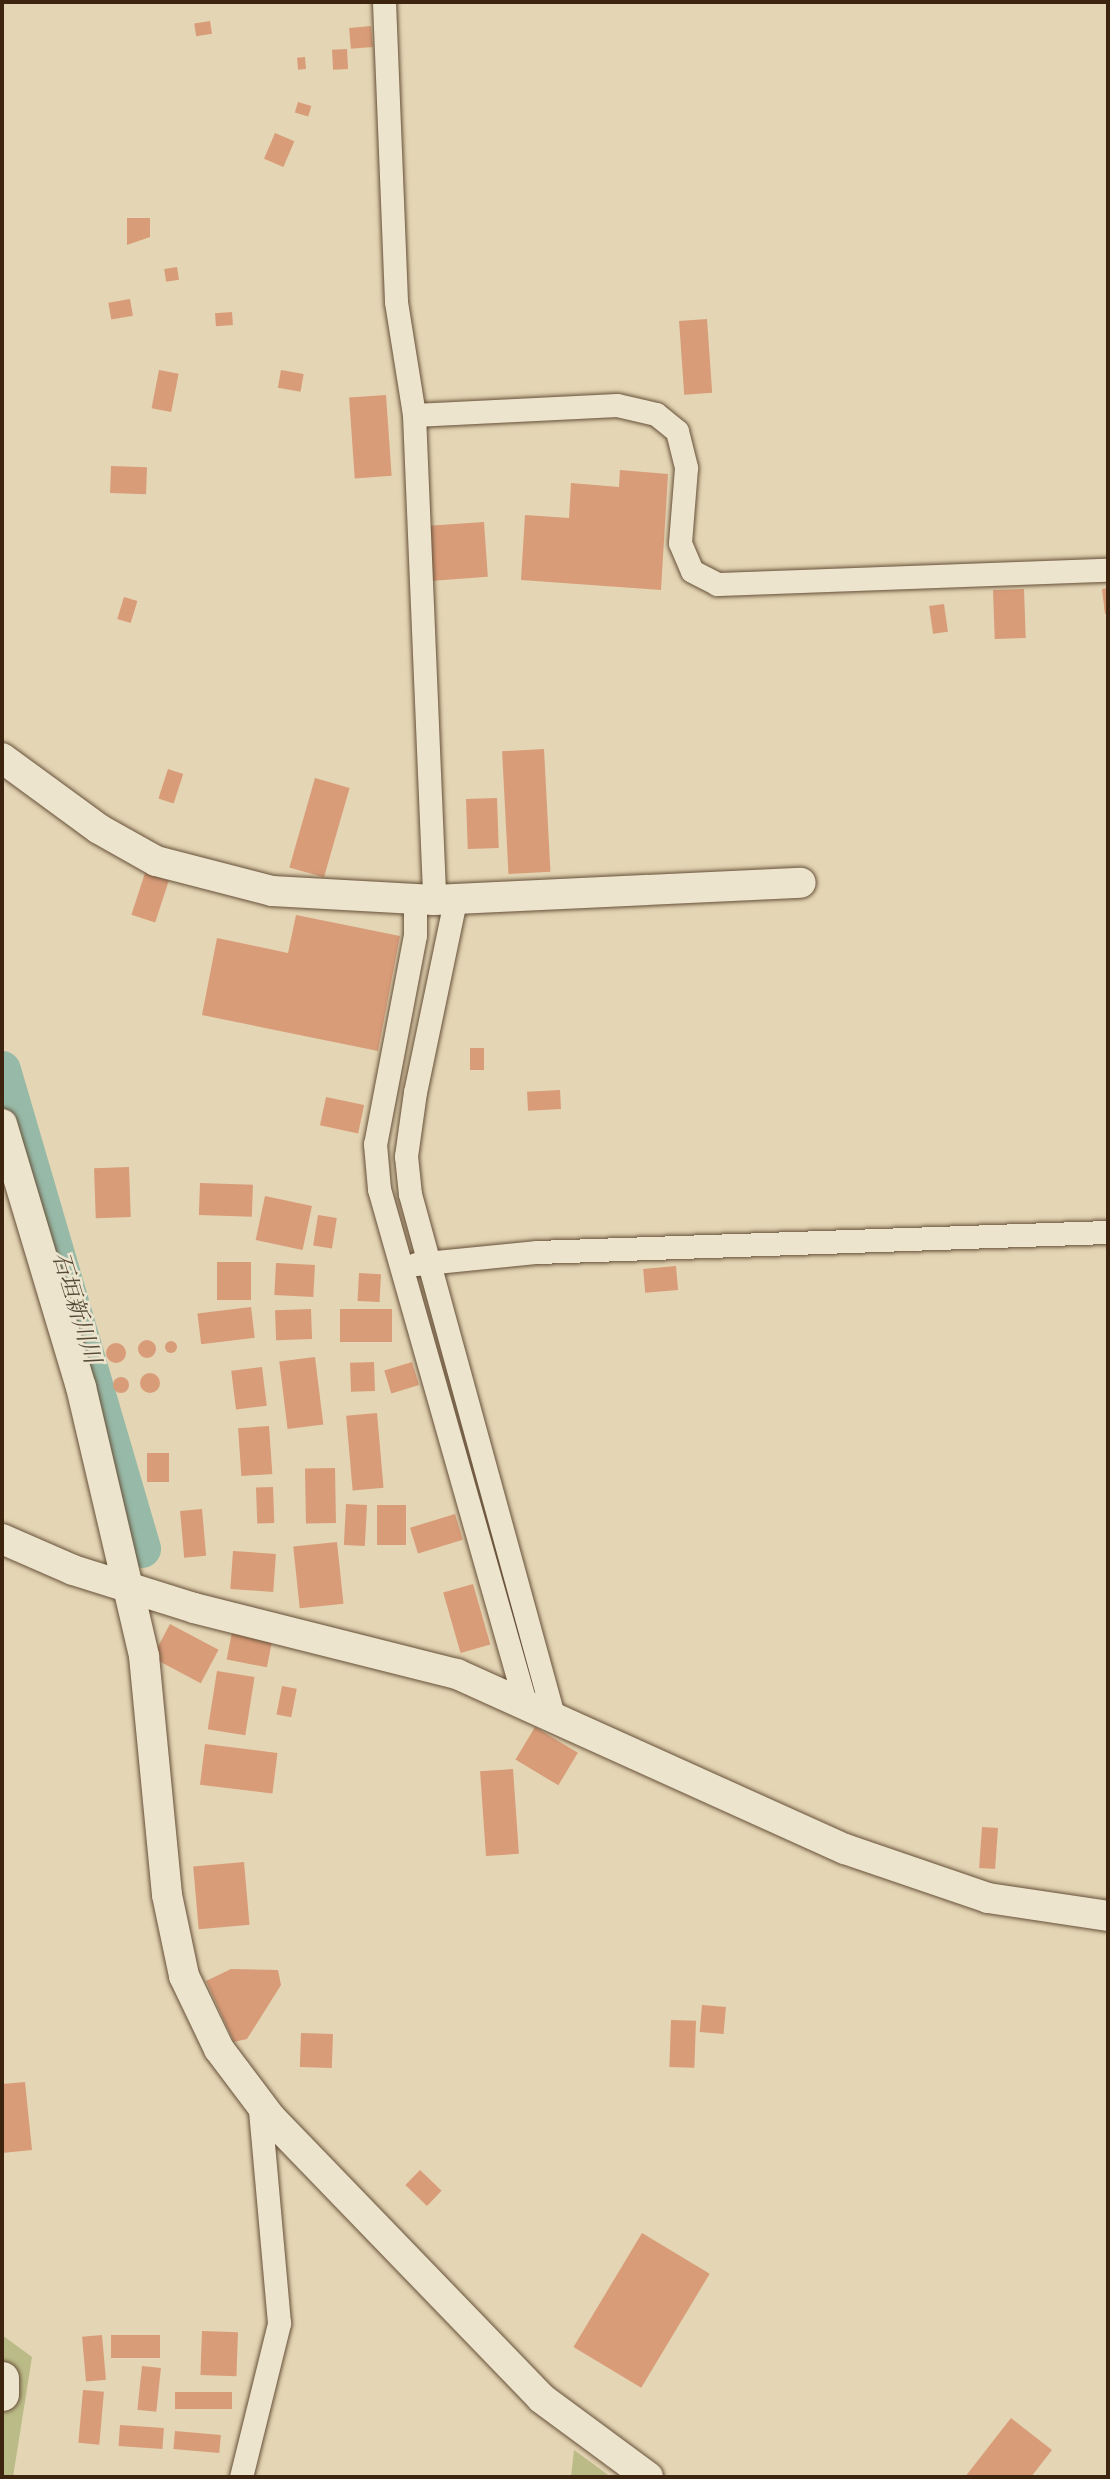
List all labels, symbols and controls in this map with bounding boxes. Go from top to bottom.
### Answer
water label: 石垣新川川 [45,1249,105,1367]

